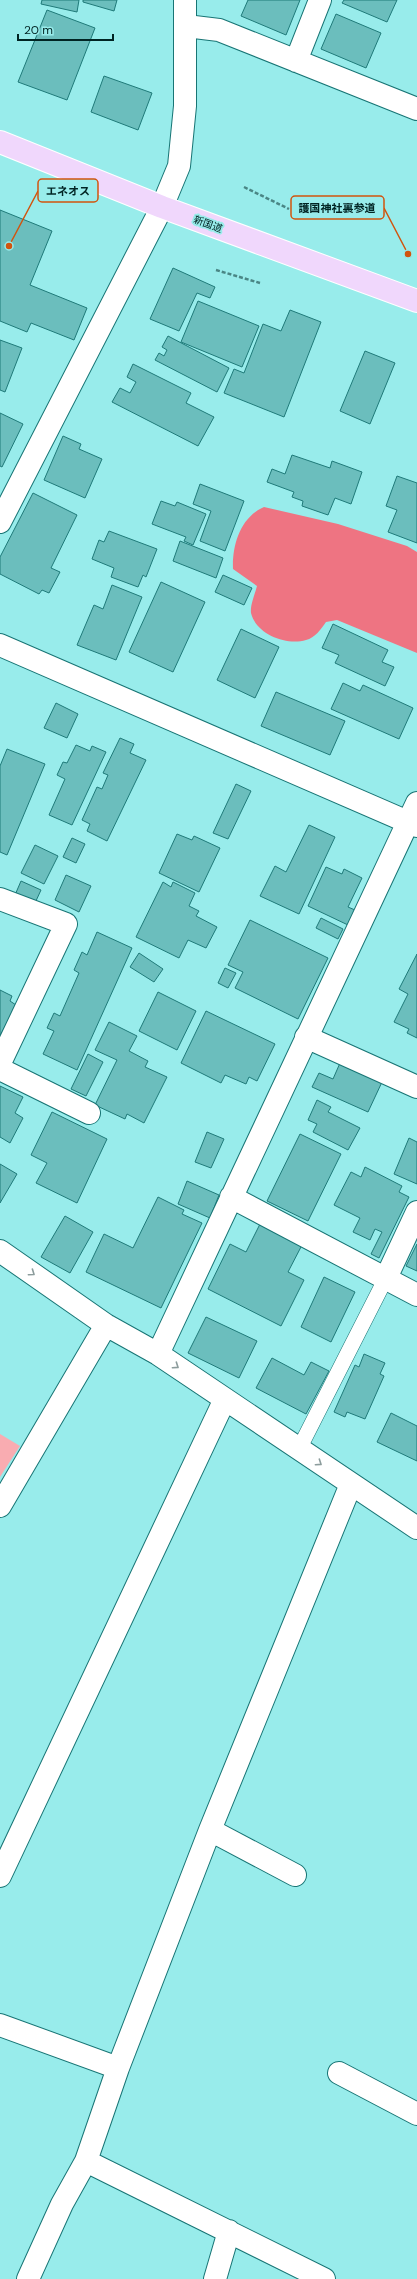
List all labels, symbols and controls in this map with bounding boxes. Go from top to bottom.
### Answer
scale bar [18,16,113,42]
text: 20 m [24,22,53,38]
callout: エネオス [38,179,98,202]
text: エネオス [46,184,90,198]
callout: 護国神社裏参道 [291,196,384,219]
text: 護国神社裏参道 [299,201,376,215]
street label: 新国道 [192,213,224,235]
one-way arrow [28,1268,35,1276]
one-way arrow [172,1361,179,1368]
one-way arrow [315,1458,322,1466]

